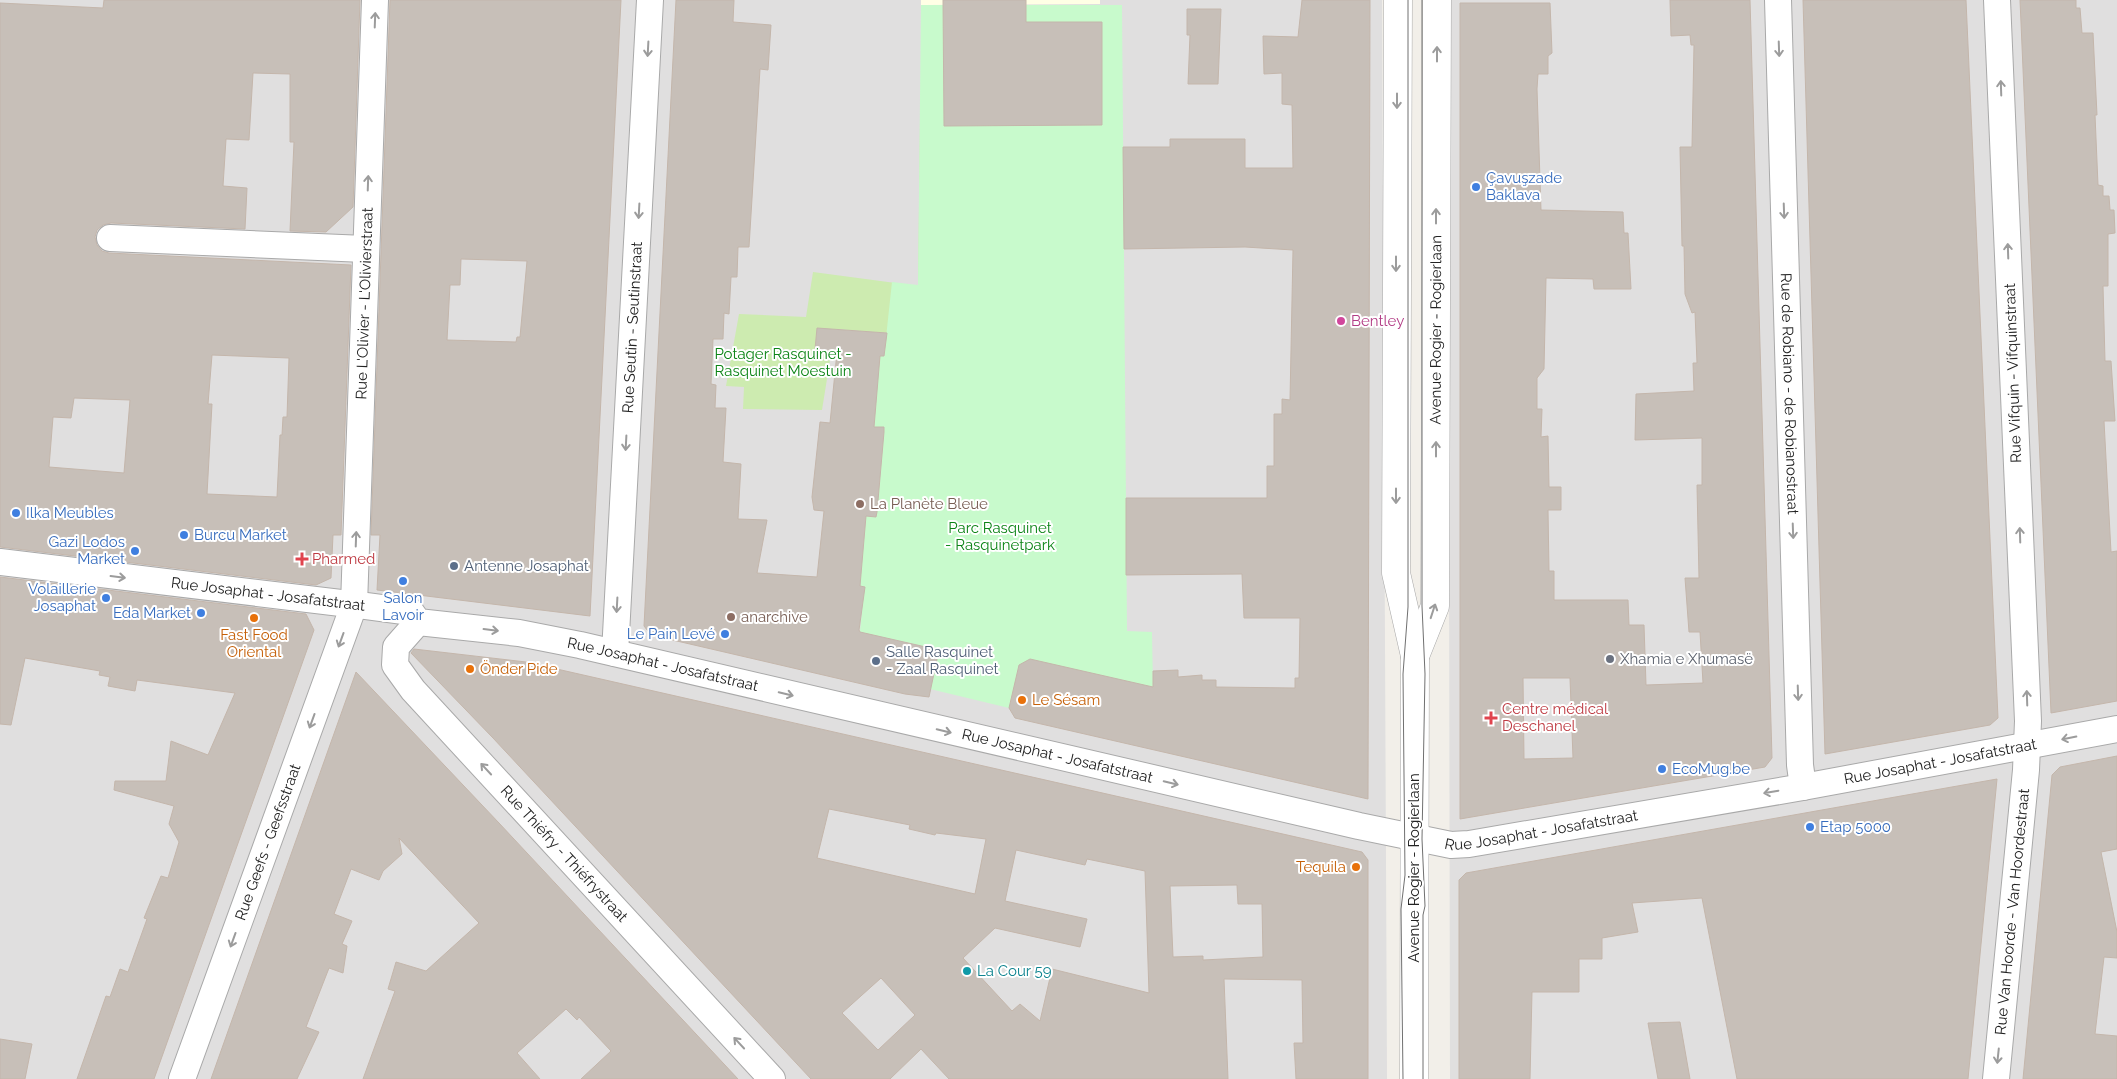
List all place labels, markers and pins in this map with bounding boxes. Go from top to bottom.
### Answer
place label: Çavuşzade Baklava [1486,169,1562,204]
marker: Çavuşzade Baklava [1470,181,1482,193]
place label: Bentley [1351,312,1404,330]
marker: Bentley [1335,315,1347,327]
place label: La Planète Bleue [870,495,988,513]
marker: La Planète Bleue [854,498,866,510]
place label: Ilka Meubles [26,504,114,522]
marker: Ilka Meubles [10,507,22,519]
place label: Burcu Market [194,526,287,544]
marker: Burcu Market [178,529,190,541]
place label: Gazi Lodos Market [49,533,125,568]
marker: Gazi Lodos Market [129,545,141,557]
place label: Pharmed [312,550,375,568]
marker: Pharmed [296,553,308,565]
place label: Antenne Josaphat [464,557,589,575]
marker: Antenne Josaphat [448,560,460,572]
marker: Salon Lavoir [397,575,409,587]
place label: Volaillerie Josaphat [28,580,96,615]
place label: Salon Lavoir [382,589,425,624]
marker: Volaillerie Josaphat [100,592,112,604]
place label: Eda Market [113,604,191,622]
marker: Eda Market [195,607,207,619]
place label: anarchive [741,608,808,626]
marker: anarchive [725,611,737,623]
marker: Fast Food Oriental [248,612,260,624]
place label: Le Pain Levé [627,625,715,643]
place label: Fast Food Oriental [220,626,288,661]
marker: Le Pain Levé [719,628,731,640]
place label: Salle Rasquinet - Zaal Rasquinet [886,643,998,678]
place label: Xhamia e Xhumasë [1620,650,1753,668]
marker: Xhamia e Xhumasë [1604,653,1616,665]
marker: Salle Rasquinet - Zaal Rasquinet [870,655,882,667]
place label: Önder Pide [480,659,558,678]
marker: Önder Pide [464,663,476,675]
place label: Le Sésam [1032,691,1100,709]
marker: Le Sésam [1016,694,1028,706]
place label: Centre médical Deschanel [1502,700,1609,735]
marker: Centre médical Deschanel [1484,711,1498,725]
place label: EcoMug.be [1672,760,1750,778]
marker: EcoMug.be [1656,763,1668,775]
place label: Etap 5000 [1820,818,1891,836]
marker: Etap 5000 [1804,821,1816,833]
place label: Tequila [1296,858,1346,876]
marker: Tequila [1350,861,1362,873]
place label: La Cour 59 [977,962,1052,980]
marker: La Cour 59 [961,965,973,977]

